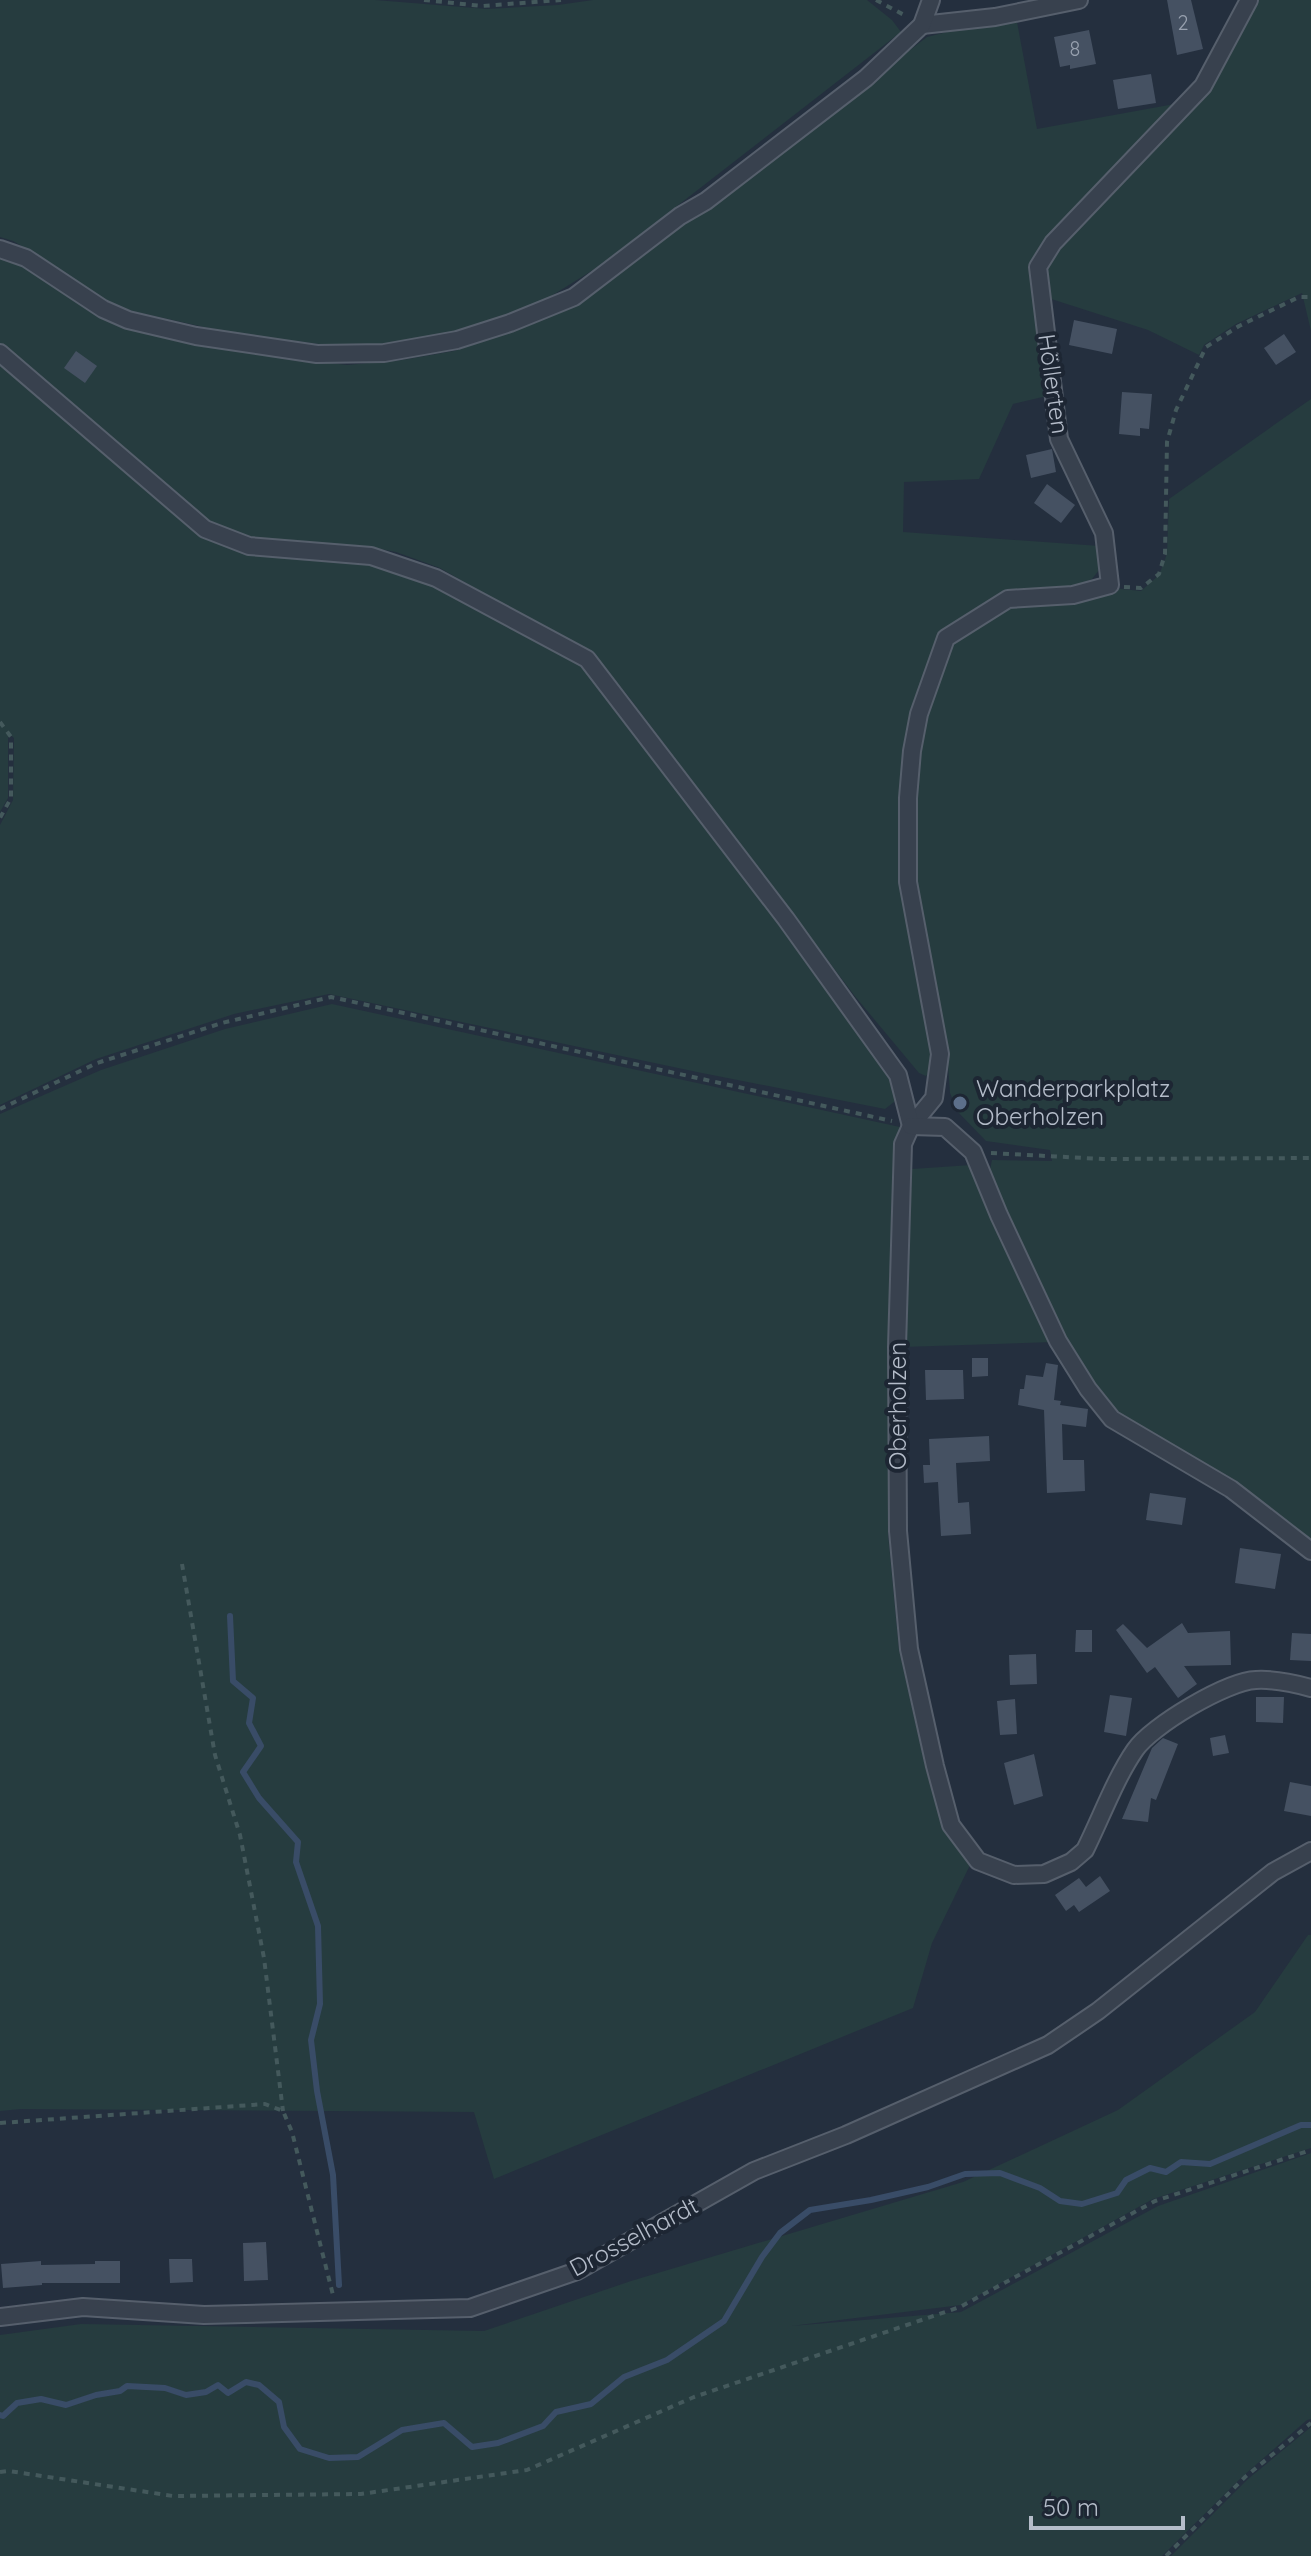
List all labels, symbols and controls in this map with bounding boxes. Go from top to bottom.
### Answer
house number: 2 [1177,10,1189,35]
house number: 8 [1070,36,1080,61]
street label: Höllerten [1032,332,1076,436]
place label: Wanderparkplatz Oberholzen [976,1073,1170,1131]
marker: Wanderparkplatz Oberholzen [951,1094,969,1112]
street label: Oberholzen [882,1342,912,1470]
street label: Drosselhardt [564,2190,703,2283]
scale bar [1031,2480,1183,2530]
text: 50 m [1043,2492,1099,2522]

